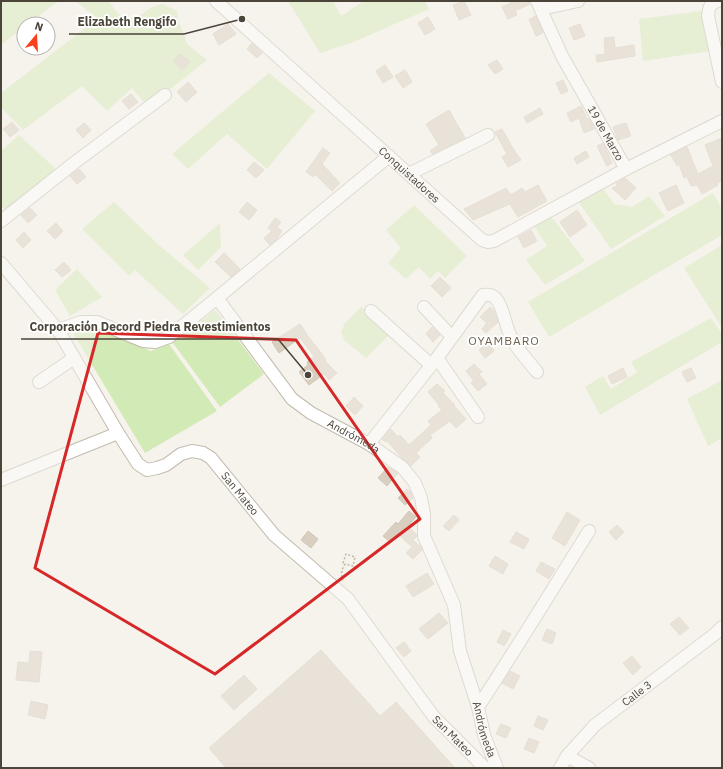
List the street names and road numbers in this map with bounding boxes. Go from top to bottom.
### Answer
street label: 19 de Marzo [585,103,627,163]
street label: Conquistadores [376,144,443,206]
street label: Andrómeda [325,416,383,457]
street label: San Mateo [218,469,262,518]
street label: Calle 3 [619,678,654,709]
street label: Andrómeda [470,699,499,760]
street label: San Mateo [429,712,476,759]

